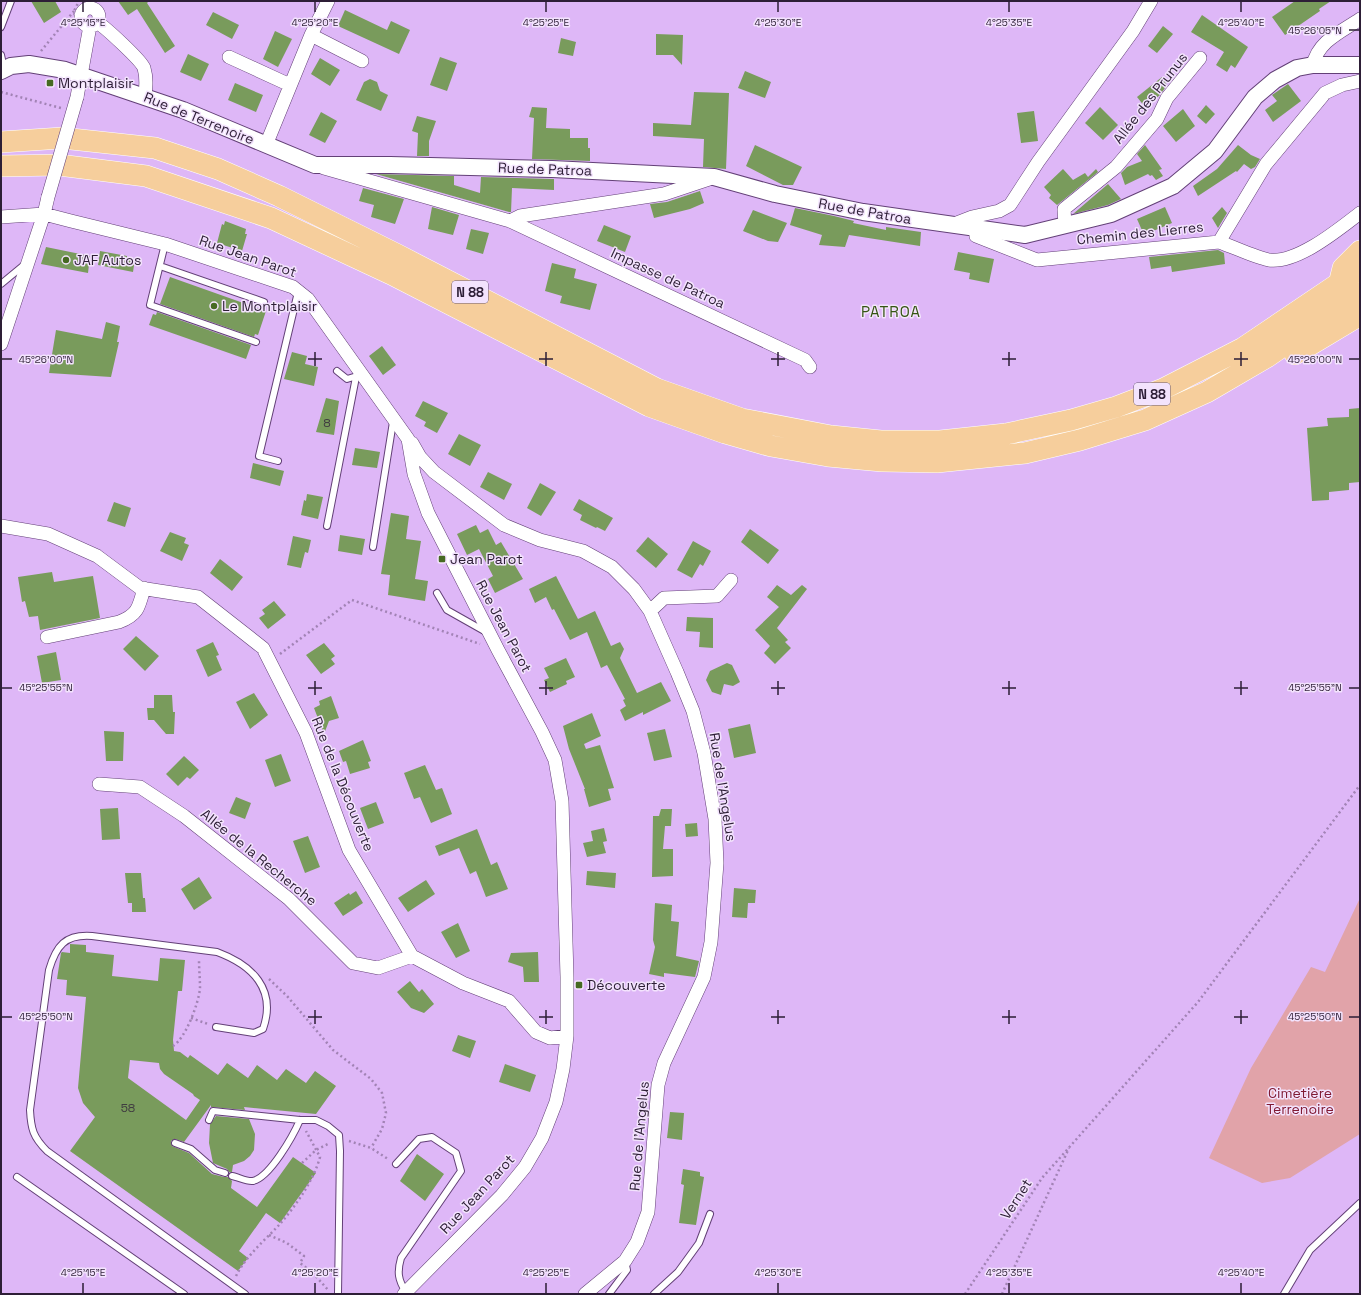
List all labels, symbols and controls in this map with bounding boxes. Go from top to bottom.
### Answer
text: 4°25'15"E [61,16,106,29]
text: 4°25'20"E [292,16,339,29]
text: 4°25'25"E [523,16,570,29]
text: 4°25'30"E [755,16,802,29]
text: 4°25'35"E [986,16,1033,29]
text: 4°25'40"E [1218,16,1265,29]
text: 45°26'05"N [1288,24,1342,37]
street label: Allée des Prunus [1109,49,1191,147]
place label: Montplaisir [58,74,134,92]
marker: Montplaisir [45,78,55,88]
street label: Rue de Terrenoire [141,88,257,148]
street label: Rue de Patroa [498,158,592,180]
street label: Rue de Patroa [817,194,913,228]
street label: Chemin des Lierres [1076,217,1204,249]
street label: Rue Jean Parot [197,231,299,281]
street label: Impasse de Patroa [608,244,728,312]
place label: JAF Autos [74,251,141,269]
marker: JAF Autos [61,255,71,265]
road number: N 88 [452,281,488,303]
place label: Le Montplaisir [222,297,317,315]
marker: Le Montplaisir [209,301,219,311]
district label: PATROA [861,302,921,321]
text: 45°26'00"N [19,353,73,366]
text: 45°26'00"N [1288,353,1342,366]
road number: N 88 [1134,383,1170,405]
house number: 8 [323,415,331,431]
place label: Jean Parot [450,550,523,568]
marker: Jean Parot [437,554,447,564]
street label: Rue Jean Parot [472,577,536,675]
text: 45°25'55"N [19,681,73,694]
text: 45°25'55"N [1288,681,1342,694]
street label: Rue de la Découverte [308,714,378,854]
street label: Rue de l'Angelus [706,731,740,843]
street label: Allée de la Recherche [197,805,321,909]
place label: Découverte [587,976,665,994]
marker: Découverte [574,980,584,990]
text: 45°25'50"N [19,1010,73,1023]
text: 45°25'50"N [1288,1010,1342,1023]
street label: Rue de l'Angelus [625,1080,653,1192]
park label: Cimetière Terrenoire [1266,1084,1334,1118]
house number: 58 [121,1100,135,1116]
street label: Rue Jean Parot [436,1151,518,1237]
street label: Vernet [996,1175,1036,1223]
text: 4°25'15"E [61,1266,106,1279]
text: 4°25'20"E [292,1266,339,1279]
text: 4°25'25"E [523,1266,570,1279]
text: 4°25'30"E [755,1266,802,1279]
text: 4°25'35"E [986,1266,1033,1279]
text: 4°25'40"E [1218,1266,1265,1279]

